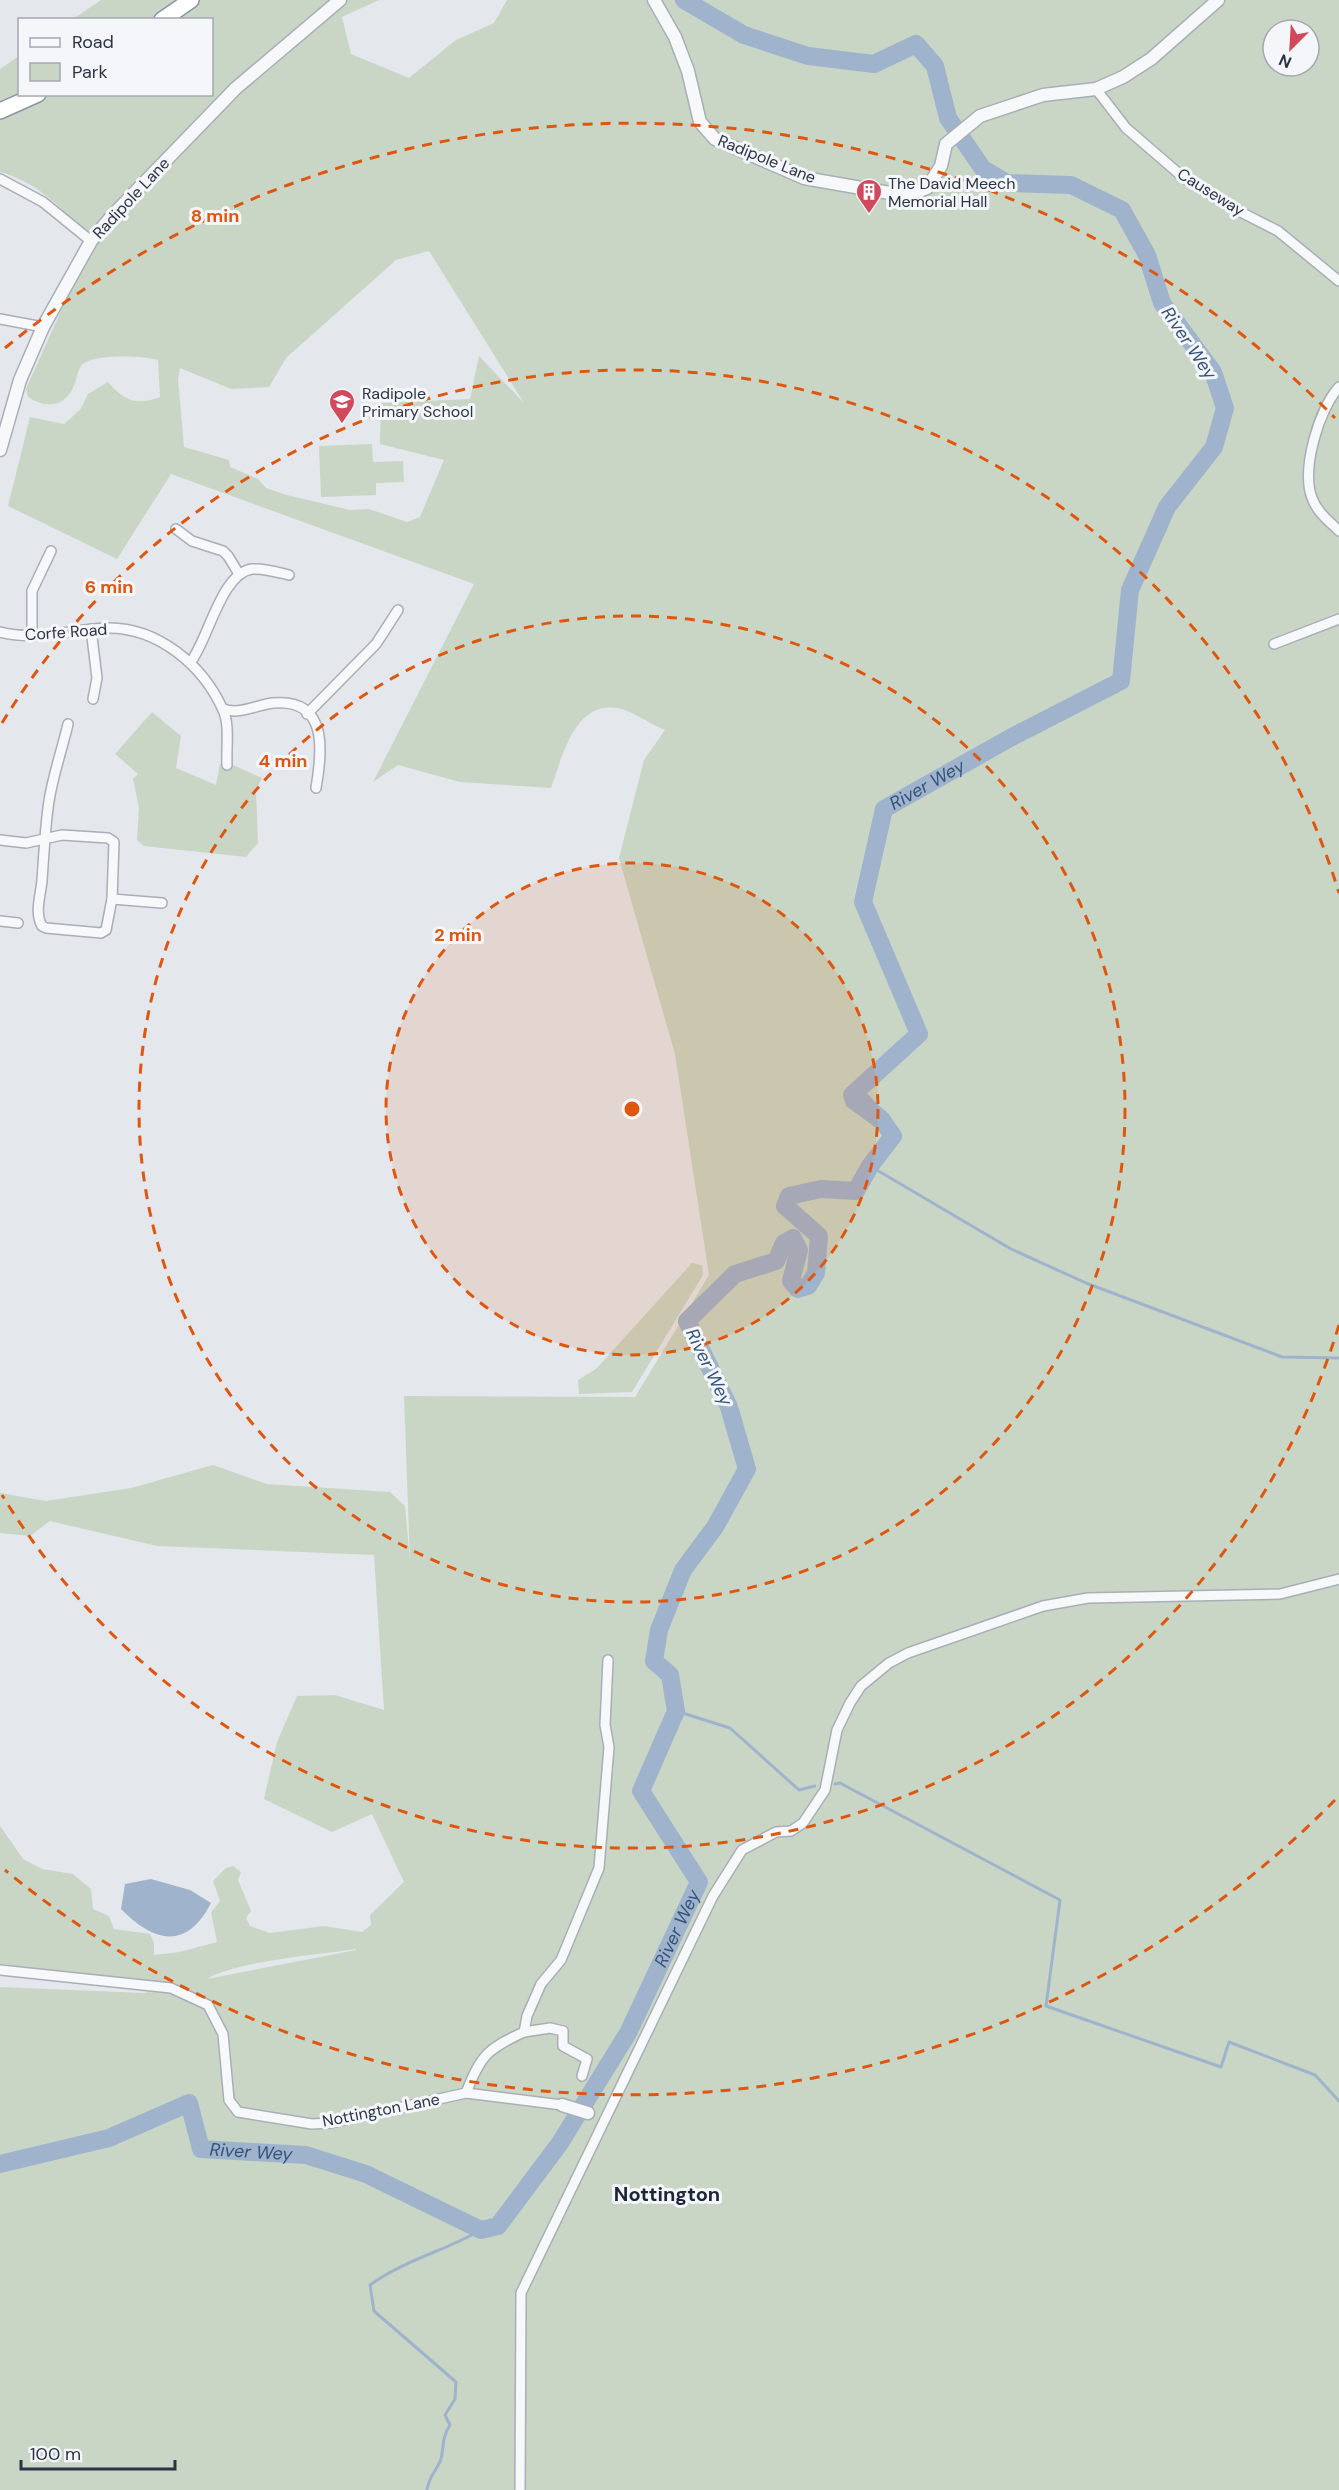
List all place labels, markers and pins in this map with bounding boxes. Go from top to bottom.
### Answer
place label: The David Meech Memorial Hall [888,173,1015,212]
building icon: The David Meech Memorial Hall [854,177,884,215]
place label: Radipole Primary School [362,383,473,422]
school or university icon: Radipole Primary School [327,387,357,425]
centre of rings [622,1099,642,1119]

